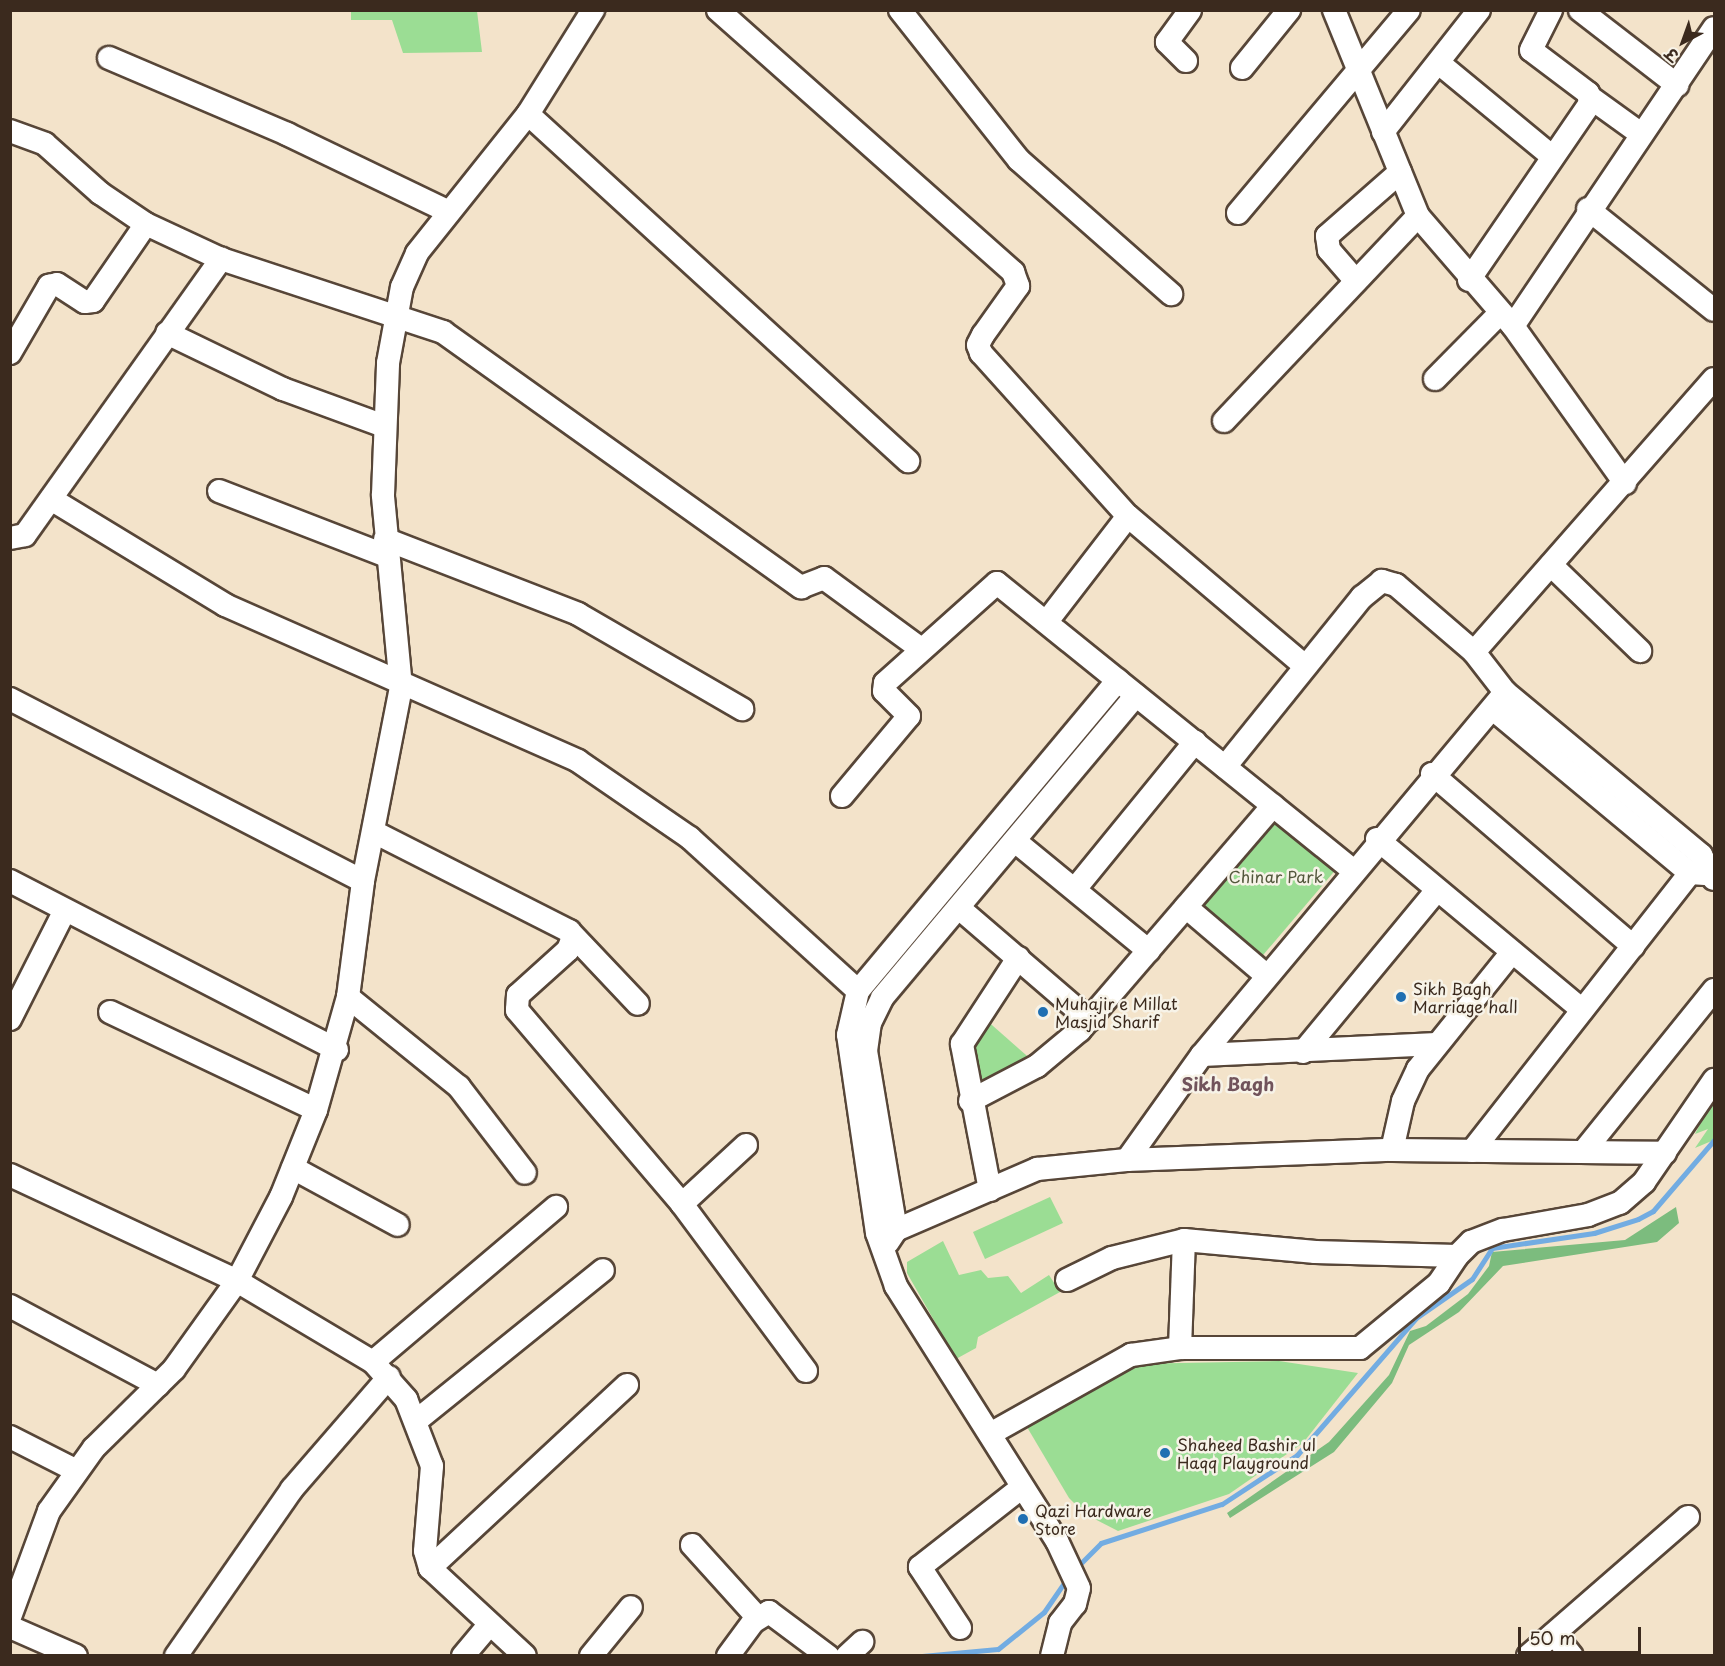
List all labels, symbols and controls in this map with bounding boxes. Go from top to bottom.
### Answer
north arrow [1653,12,1713,72]
text: उ [1659,43,1683,68]
park label: Chinar Park [1229,866,1323,886]
place label: Sikh Bagh Marriage hall [1413,978,1517,1016]
marker: Sikh Bagh Marriage hall [1394,990,1408,1004]
place label: Muhajir e Millat Masjid Sharif [1055,993,1178,1031]
marker: Muhajir e Millat Masjid Sharif [1036,1005,1050,1019]
district label: Sikh Bagh [1181,1073,1275,1095]
place label: Shaheed Bashir ul Haqq Playground [1177,1434,1316,1472]
marker: Shaheed Bashir ul Haqq Playground [1158,1446,1172,1460]
place label: Qazi Hardware Store [1035,1500,1152,1538]
marker: Qazi Hardware Store [1016,1512,1030,1526]
scale bar [1521,1615,1644,1653]
text: 50 m [1529,1624,1576,1651]

